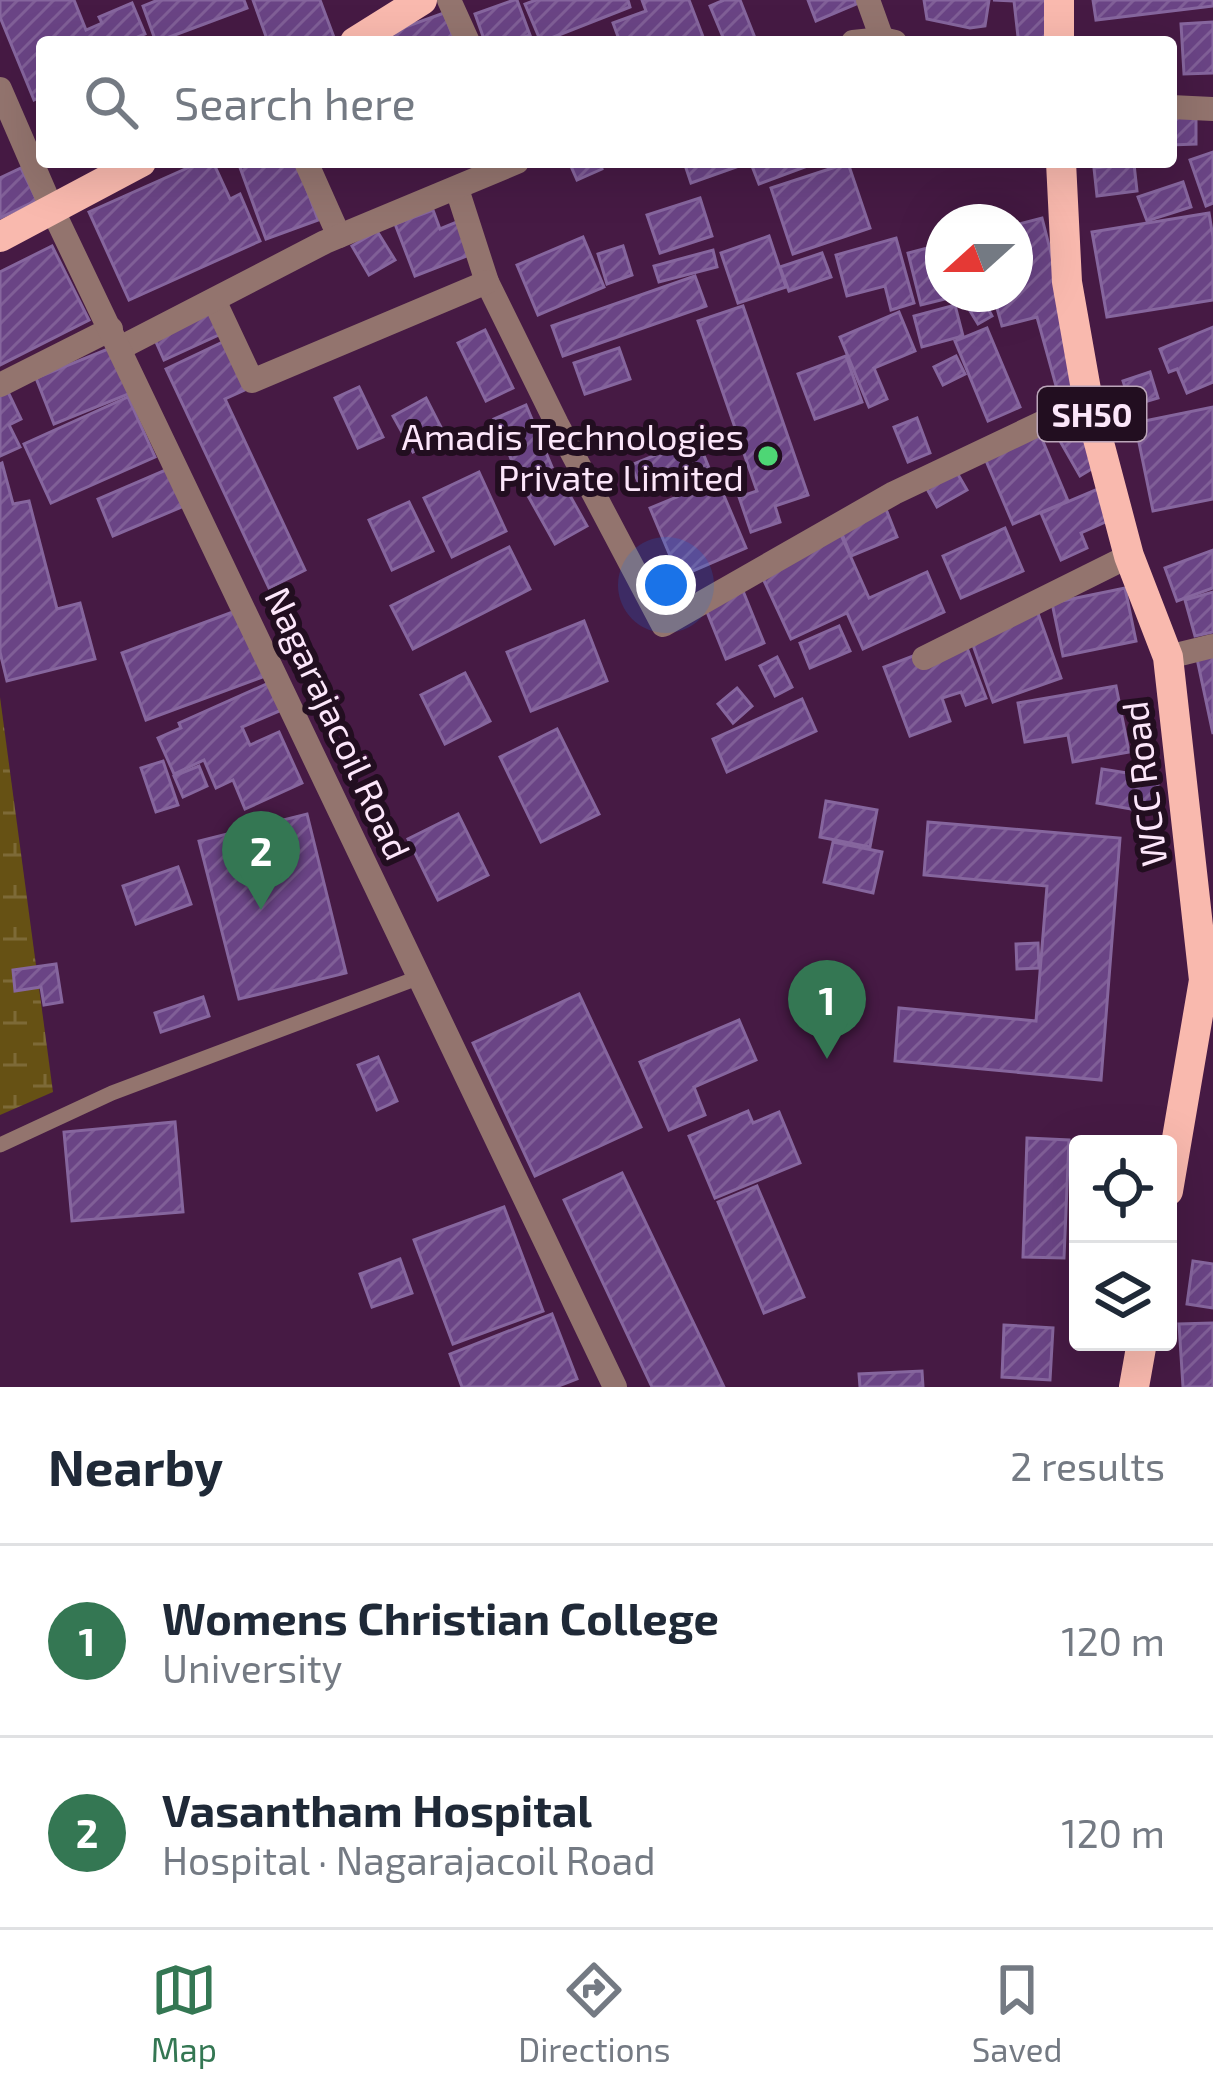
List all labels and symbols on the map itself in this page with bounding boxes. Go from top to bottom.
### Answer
north arrow [925,204,1033,312]
road number: SH50 [1038,387,1146,441]
place label: Amadis Technologies Private Limited [401,414,744,498]
marker: Amadis Technologies Private Limited [755,443,781,469]
your location [636,555,696,615]
street label: Nagarajacoil Road [257,580,421,866]
street label: WCC Road [1112,699,1174,869]
pin: 2 [222,811,300,910]
pin: 1 [788,960,866,1059]

